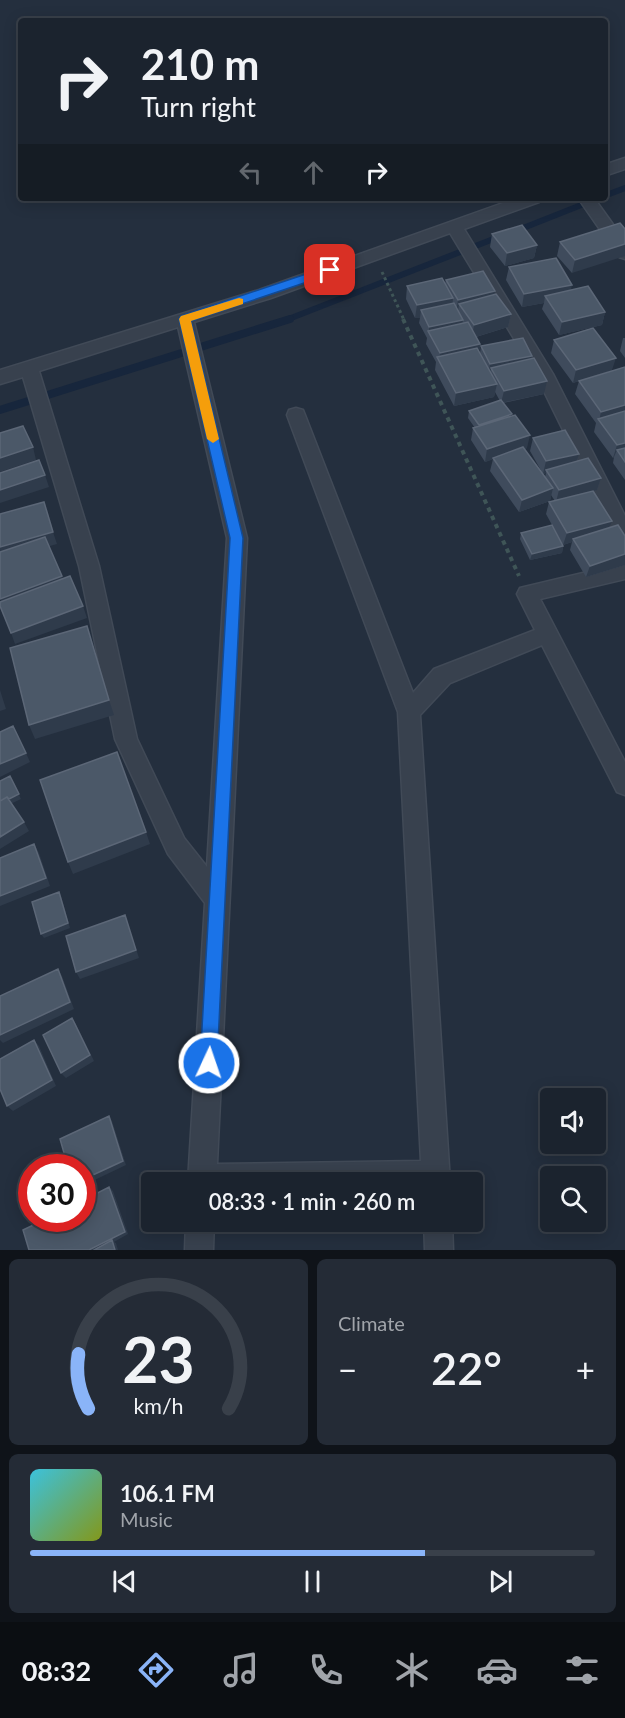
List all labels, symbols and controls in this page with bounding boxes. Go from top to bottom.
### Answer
text: 210 m [141,39,259,89]
icon: right [42,42,120,120]
text: Turn right [141,90,256,123]
icon: left [234,156,267,189]
icon: ahead [297,156,330,189]
icon: right [360,156,393,189]
pin [304,244,355,295]
icon: arrive [313,253,346,286]
position arrow [177,1031,241,1095]
map controls [540,1088,606,1232]
button: sound [540,1088,606,1154]
speed limit sign: 30 [18,1154,96,1232]
button: search [540,1166,606,1232]
text: 08:33 · 1 min · 260 m [209,1188,415,1215]
text: Climate [338,1311,405,1335]
text: 23 [122,1321,195,1396]
text: 22° [431,1341,502,1395]
text: − [338,1349,357,1389]
text: + [576,1349,595,1389]
text: km/h [133,1393,184,1419]
text: 106.1 FM [120,1480,215,1507]
text: Music [120,1507,173,1531]
icon: previous [108,1565,141,1598]
icon: pause [296,1565,329,1598]
icon: next [484,1565,517,1598]
icon: directions [135,1649,177,1691]
icon: music [220,1649,262,1691]
icon: phone [305,1649,347,1691]
icon: climate [391,1649,433,1691]
icon: car [476,1649,518,1691]
icon: filters [561,1649,603,1691]
text: 08:32 [22,1654,91,1687]

